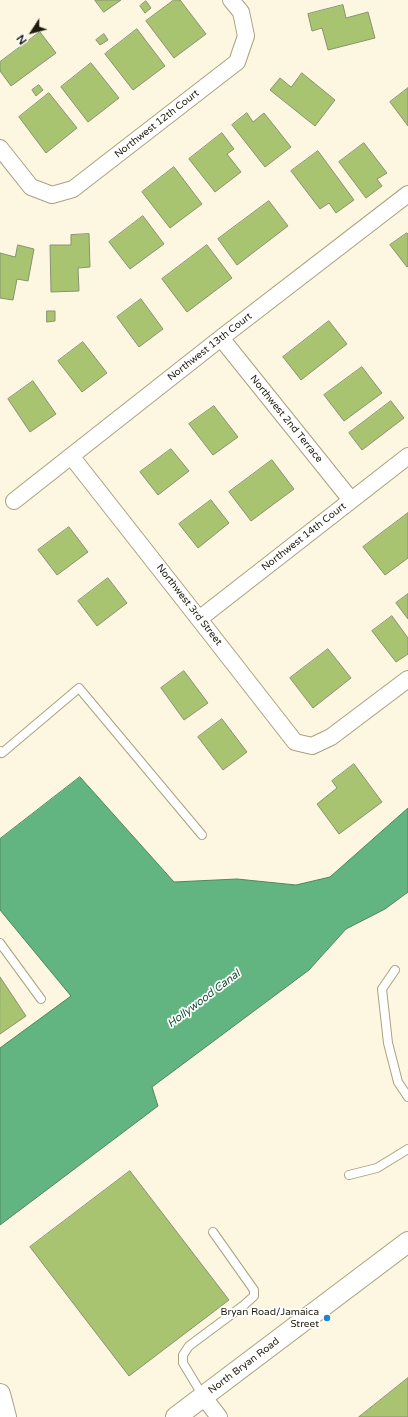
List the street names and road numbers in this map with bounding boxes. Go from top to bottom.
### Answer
street label: Northwest 12th Court [112,87,202,161]
street label: Northwest 13th Court [165,310,255,384]
street label: Northwest 2nd Terrace [247,373,325,465]
street label: Northwest 14th Court [259,500,349,574]
street label: Northwest 3rd Street [154,562,224,648]
street label: North Bryan Road [206,1335,282,1397]

